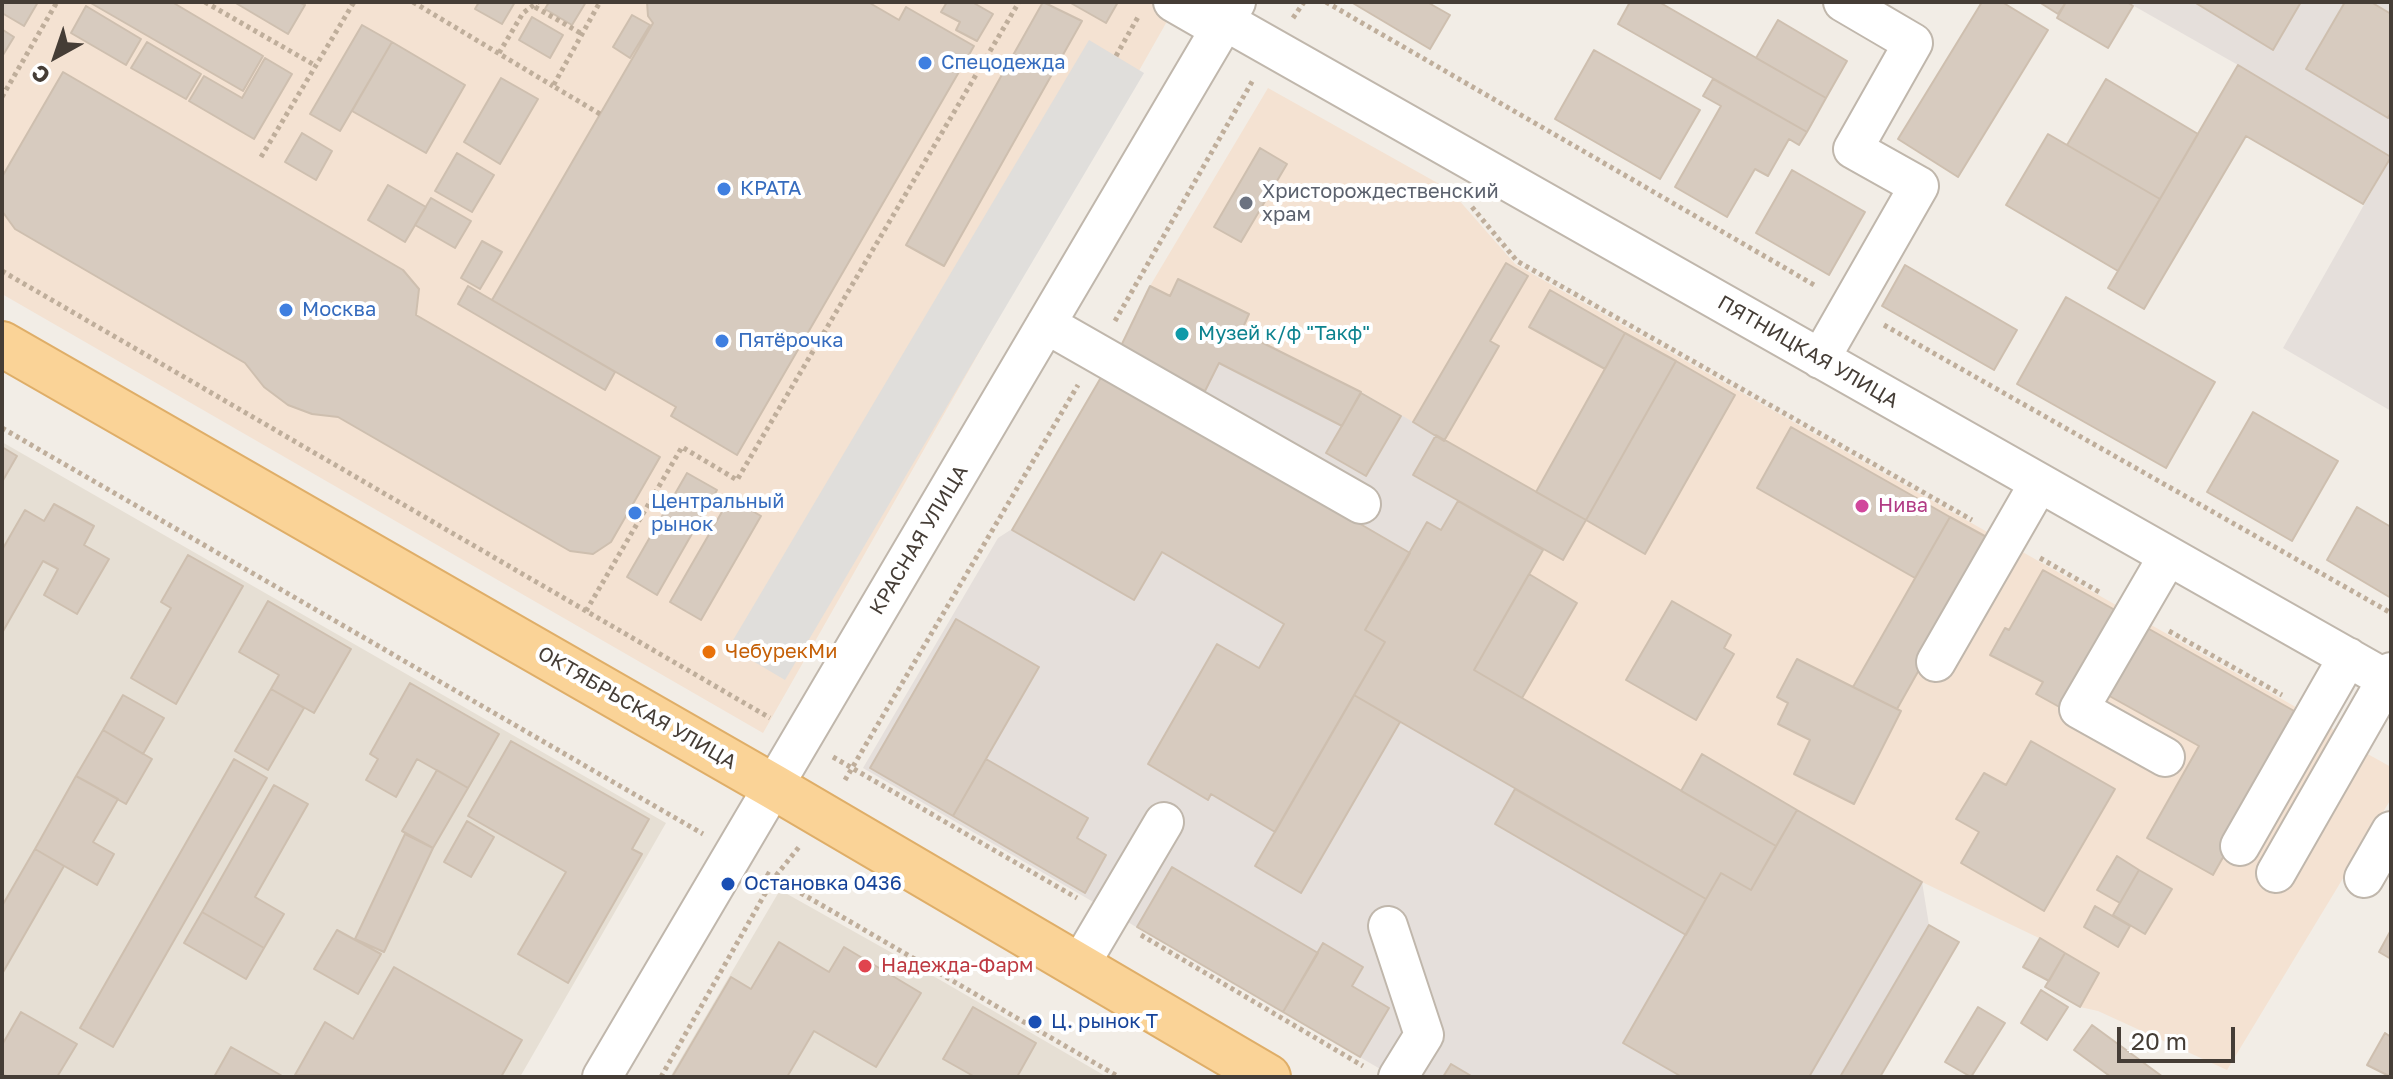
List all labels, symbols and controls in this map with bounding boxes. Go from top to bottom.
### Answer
north arrow [16,16,96,96]
place label: Спецодежда [941,51,1065,75]
marker: Спецодежда [916,54,934,72]
text: С [26,59,55,90]
place label: КРАТА [740,177,801,201]
marker: КРАТА [715,180,733,198]
place label: Христорождественский храм [1262,180,1499,227]
marker: Христорождественский храм [1237,194,1255,212]
street label: ПЯТНИЦКАЯ УЛИЦА [1714,291,1902,413]
place label: Москва [302,298,376,322]
marker: Москва [277,301,295,319]
place label: Музей к/ф "Такф" [1198,322,1370,346]
marker: Музей к/ф "Такф" [1173,325,1191,343]
place label: Пятёрочка [738,329,844,353]
marker: Пятёрочка [713,332,731,350]
street label: КРАСНАЯ УЛИЦА [865,461,973,619]
place label: Центральный рынок [651,490,784,537]
place label: Нива [1878,494,1928,518]
marker: Нива [1853,497,1871,515]
marker: Центральный рынок [626,504,644,522]
place label: ЧебурекМи [725,640,837,664]
street label: ОКТЯБРЬСКАЯ УЛИЦА [533,641,741,775]
marker: ЧебурекМи [700,643,718,661]
place label: Остановка 0436 [744,872,902,896]
marker: Остановка 0436 [719,875,737,893]
place label: Надежда-Фарм [881,954,1033,978]
marker: Надежда-Фарм [856,957,874,975]
place label: Ц. рынок Т [1051,1010,1158,1034]
scale bar [2121,1011,2239,1061]
marker: Ц. рынок Т [1026,1013,1044,1031]
text: 20 m [2131,1026,2187,1055]

